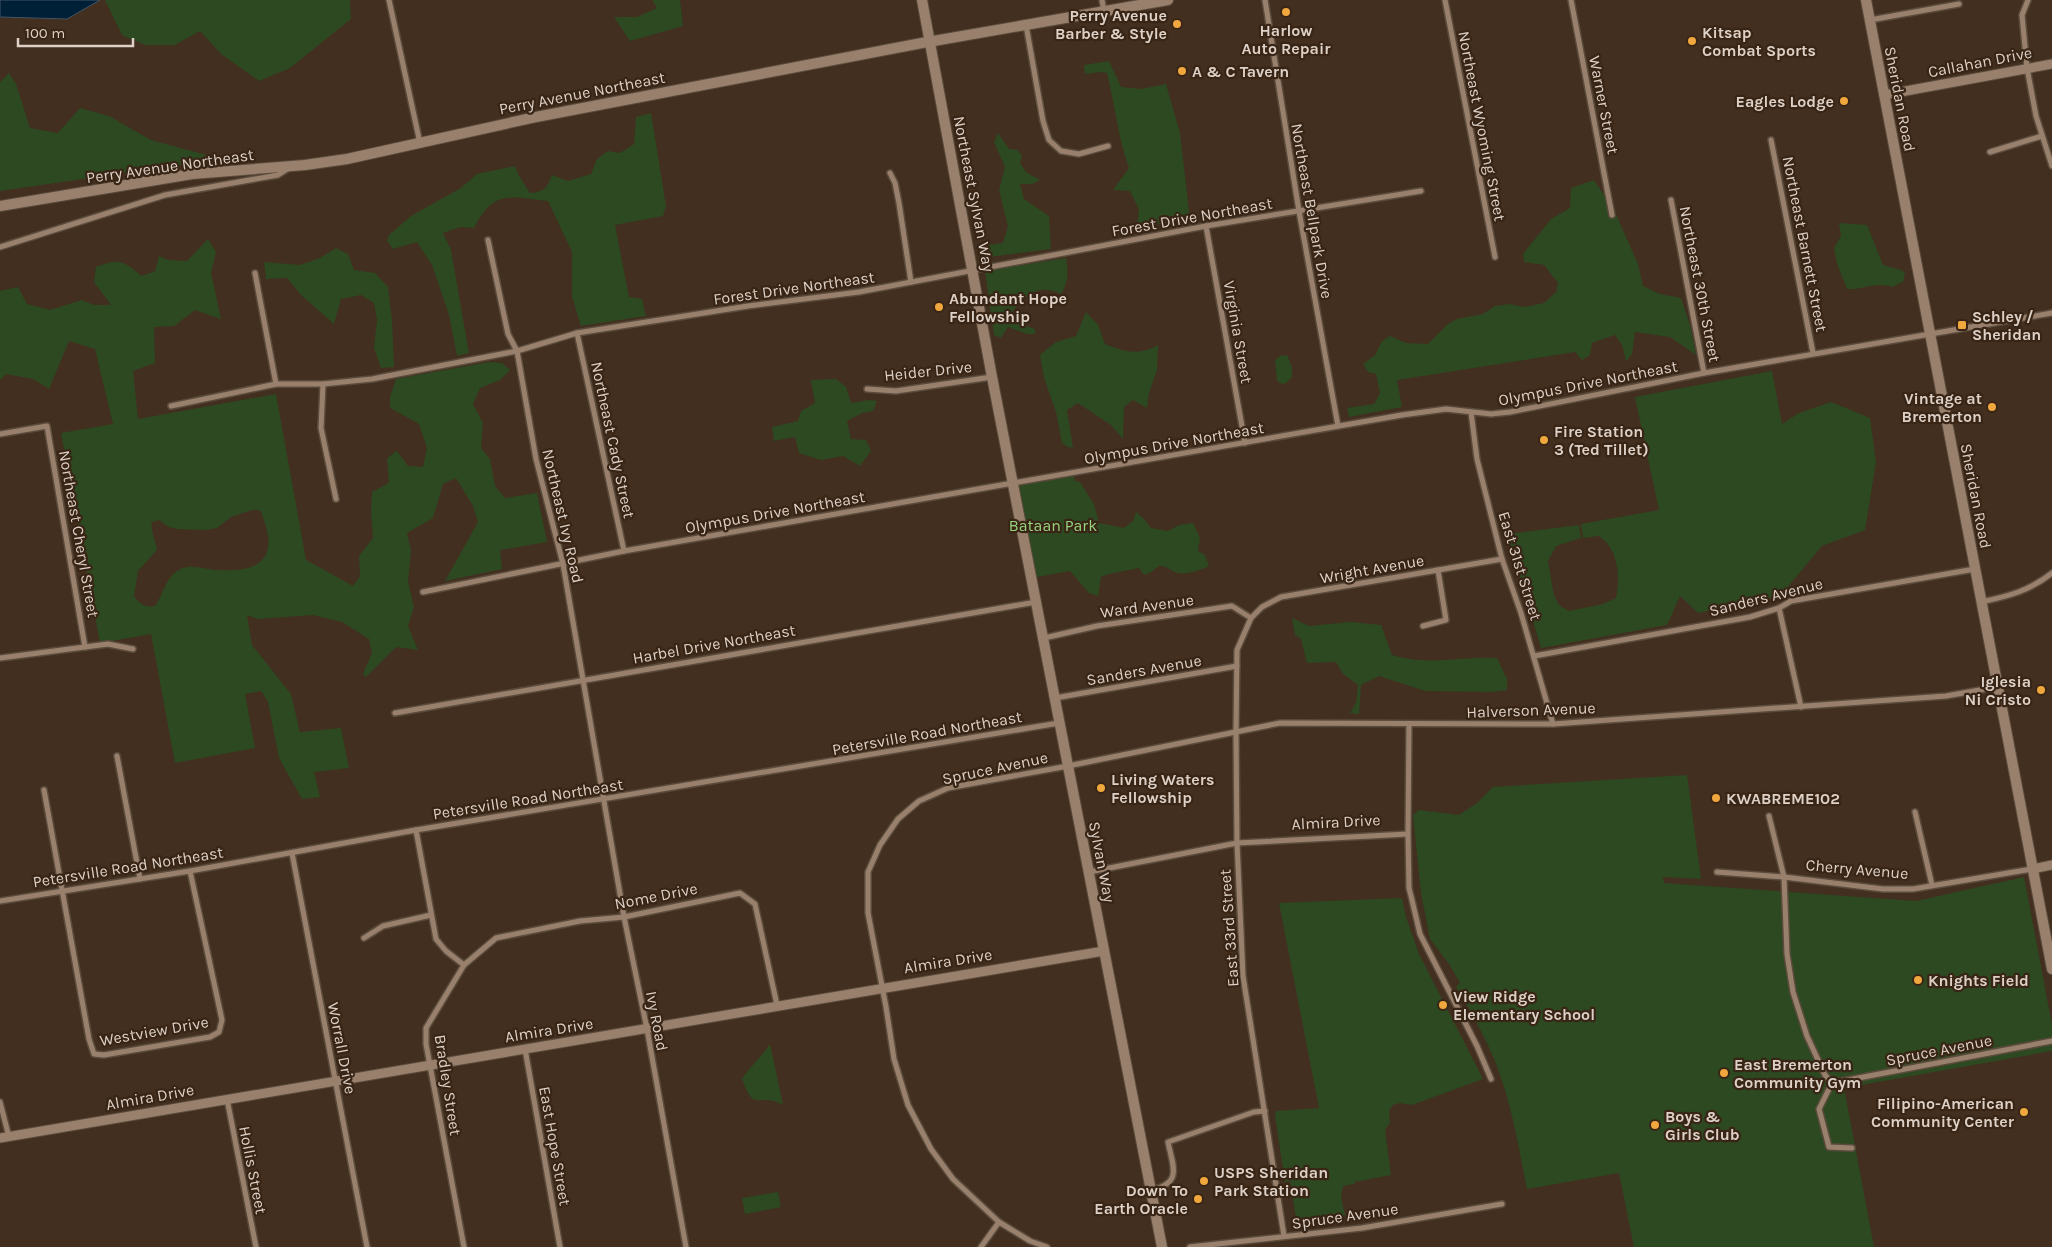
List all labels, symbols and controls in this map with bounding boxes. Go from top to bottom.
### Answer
place label: Perry Avenue Barber & Style [1055,6,1167,43]
marker: Harlow Auto Repair [1280,6,1292,18]
scale bar [18,15,132,47]
marker: Perry Avenue Barber & Style [1171,18,1183,30]
place label: Harlow Auto Repair [1242,21,1331,58]
place label: Kitsap Combat Sports [1702,23,1816,60]
text: 100 m [25,24,65,42]
street label: Northeast Wyoming Street [1454,29,1510,223]
marker: Kitsap Combat Sports [1686,35,1698,47]
street label: Callahan Drive [1926,43,2034,81]
street label: Sheridan Road [1880,45,1920,153]
street label: Warner Street [1585,54,1623,156]
place label: A & C Tavern [1192,62,1289,81]
marker: A & C Tavern [1176,65,1188,77]
street label: Perry Avenue Northeast [497,68,667,118]
place label: Eagles Lodge [1736,92,1834,111]
marker: Eagles Lodge [1838,95,1850,107]
street label: Northeast Sylvan Way [950,114,999,274]
street label: Northeast Bellpark Drive [1287,122,1337,300]
street label: Perry Avenue Northeast [85,145,255,187]
street label: Northeast Barnett Street [1779,155,1831,333]
street label: Forest Drive Northeast [1110,194,1274,240]
street label: Northeast 30th Street [1676,204,1724,364]
street label: Forest Drive Northeast [712,267,876,309]
street label: Virginia Street [1220,279,1256,385]
place label: Abundant Hope Fellowship [949,289,1067,326]
marker: Abundant Hope Fellowship [933,301,945,313]
place label: Schley / Sheridan [1972,307,2041,344]
marker: Schley / Sheridan [1956,319,1968,331]
street label: Olympus Drive Northeast [1497,356,1679,410]
street label: Heider Drive [883,357,973,385]
street label: Northeast Cady Street [587,360,639,520]
place label: Vintage at Bremerton [1902,389,1982,426]
marker: Vintage at Bremerton [1986,401,1998,413]
street label: Olympus Drive Northeast [1083,418,1265,468]
place label: Fire Station 3 (Ted Tillet) [1554,422,1649,459]
marker: Fire Station 3 (Ted Tillet) [1538,434,1550,446]
street label: Sheridan Road [1956,442,1996,550]
street label: Northeast Ivy Road [538,447,588,585]
street label: Northeast Cheryl Street [55,449,103,619]
street label: Olympus Drive Northeast [684,487,866,537]
street label: East 31st Street [1494,509,1546,623]
park label: Bataan Park [1009,516,1097,535]
street label: Wright Avenue [1318,550,1426,588]
street label: Sanders Avenue [1707,574,1825,620]
street label: Ward Avenue [1099,590,1195,622]
street label: Harbel Drive Northeast [631,620,797,668]
street label: Sanders Avenue [1085,651,1203,689]
place label: Iglesia Ni Cristo [1965,672,2031,709]
marker: Iglesia Ni Cristo [2035,684,2047,696]
street label: Halverson Avenue [1466,698,1596,722]
street label: Petersville Road Northeast [831,707,1023,759]
street label: Spruce Avenue [940,748,1050,788]
place label: Living Waters Fellowship [1111,770,1214,807]
street label: Petersville Road Northeast [431,775,625,823]
marker: Living Waters Fellowship [1095,782,1107,794]
place label: KWABREME102 [1726,789,1840,808]
marker: KWABREME102 [1710,792,1722,804]
street label: Almira Drive [1291,810,1381,834]
street label: Sylvan Way [1085,820,1119,905]
street label: Petersville Road Northeast [31,843,225,891]
street label: Cherry Avenue [1805,855,1909,883]
street label: East 33rd Street [1215,869,1243,987]
street label: Nome Drive [613,879,699,913]
street label: Almira Drive [902,945,994,977]
place label: Knights Field [1928,971,2029,990]
marker: Knights Field [1912,974,1924,986]
place label: View Ridge Elementary School [1453,987,1595,1024]
street label: Ivy Road [642,989,672,1053]
marker: View Ridge Elementary School [1437,999,1449,1011]
street label: Worrall Drive [324,1001,360,1095]
street label: Westview Drive [98,1012,210,1050]
street label: Almira Drive [503,1014,595,1046]
street label: Spruce Avenue [1884,1030,1994,1070]
street label: Bradley Street [431,1033,465,1137]
place label: East Bremerton Community Gym [1734,1055,1861,1092]
marker: East Bremerton Community Gym [1718,1067,1730,1079]
street label: Almira Drive [104,1080,196,1114]
street label: East Hope Street [535,1085,575,1207]
place label: Filipino-American Community Center [1871,1094,2015,1131]
marker: Filipino-American Community Center [2018,1106,2030,1118]
place label: Boys & Girls Club [1665,1107,1740,1144]
marker: Boys & Girls Club [1649,1119,1661,1131]
street label: Hollis Street [235,1124,271,1216]
place label: USPS Sheridan Park Station [1214,1163,1328,1200]
marker: USPS Sheridan Park Station [1198,1175,1210,1187]
place label: Down To Earth Oracle [1094,1181,1188,1218]
marker: Down To Earth Oracle [1192,1193,1204,1205]
street label: Spruce Avenue [1290,1199,1400,1233]

